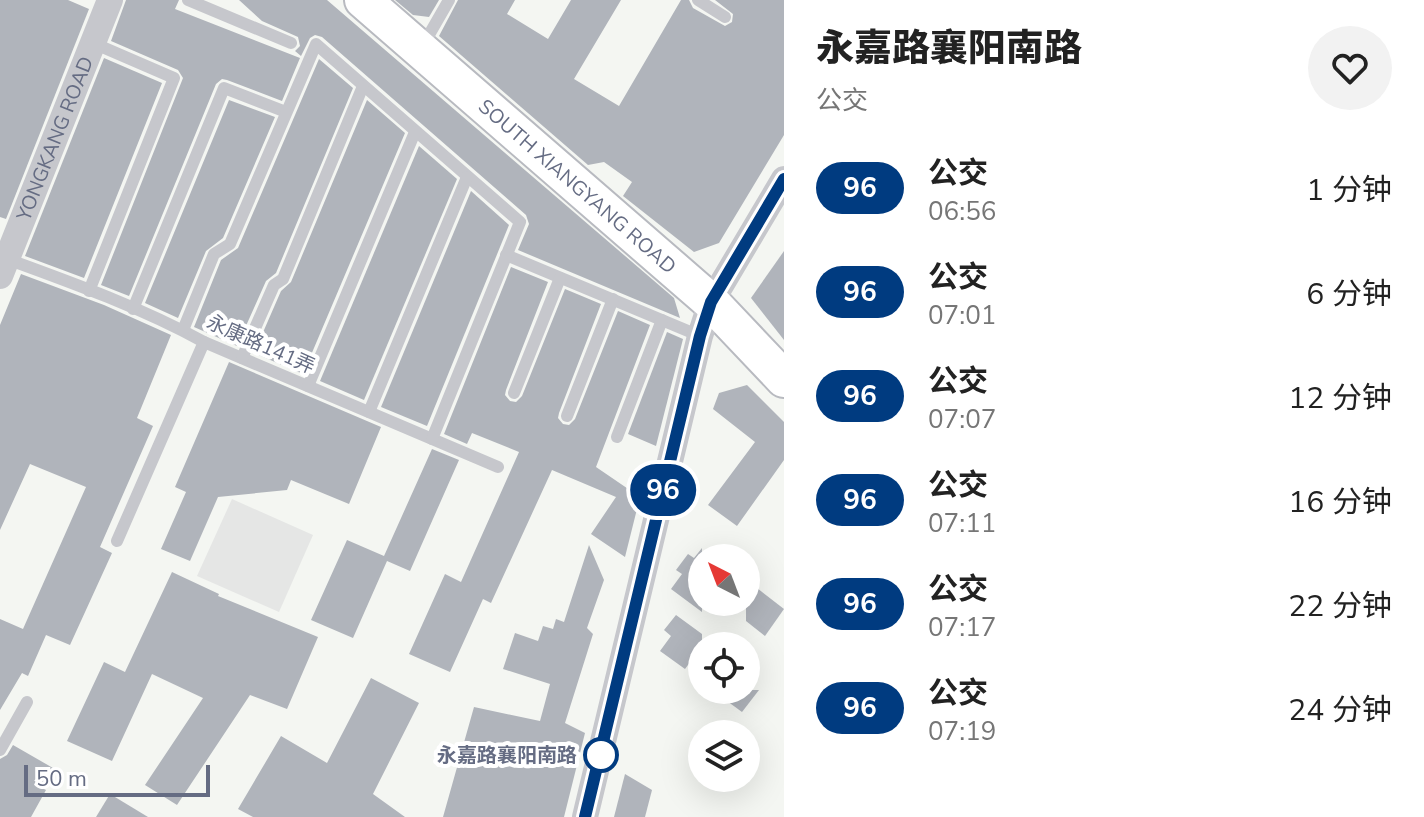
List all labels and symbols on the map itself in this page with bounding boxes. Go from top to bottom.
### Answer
street label: YONGKANG ROAD [10,53,100,226]
street label: SOUTH XIANGYANG ROAD [472,93,682,280]
street label: 永康路141弄 [202,309,319,380]
line badge: 96 [627,464,699,516]
north arrow [688,544,760,616]
marker: 永嘉路襄阳南路 [584,738,618,772]
place label: 永嘉路襄阳南路 [437,742,577,769]
scale bar [24,761,210,797]

